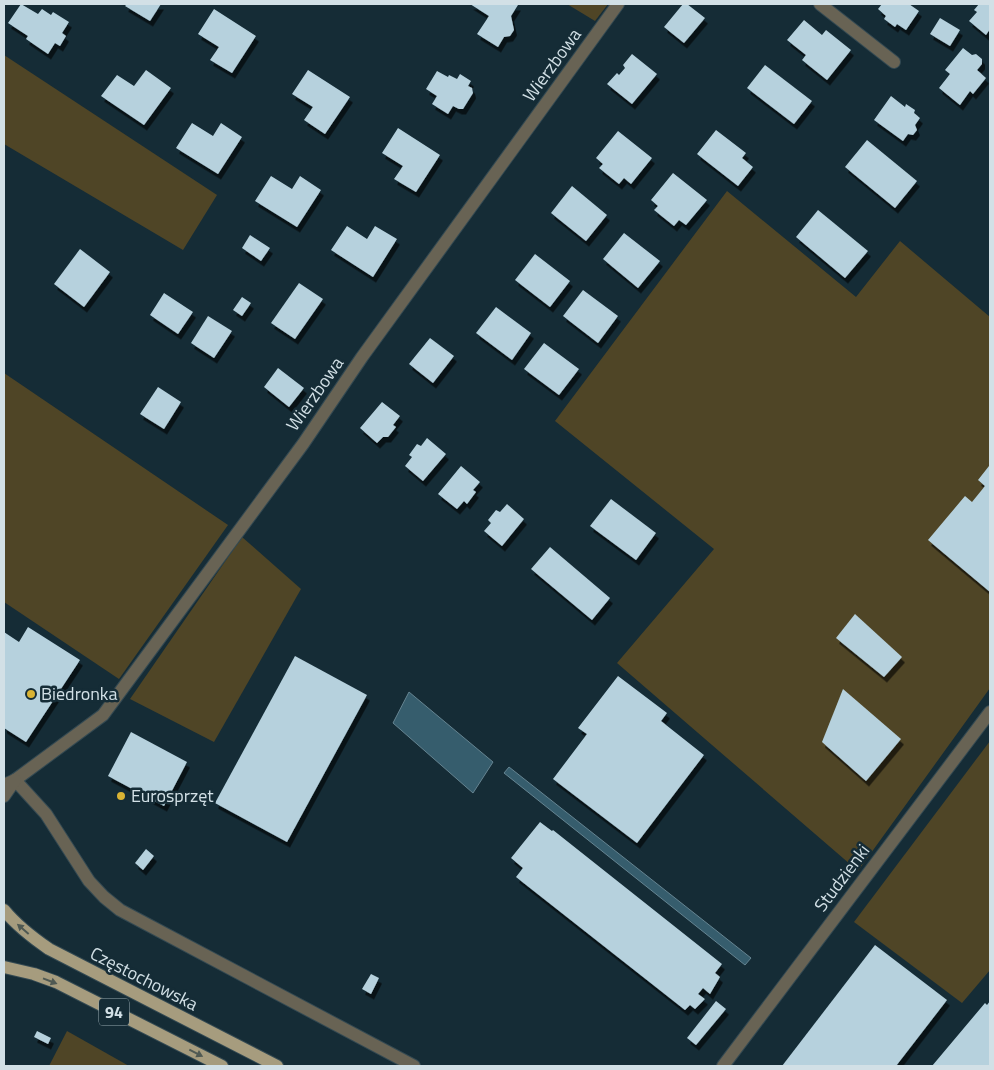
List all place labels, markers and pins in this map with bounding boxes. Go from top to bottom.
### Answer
place label: Biedronka [41,680,117,707]
marker: Biedronka [25,688,37,700]
place label: Eurosprzęt [131,782,214,809]
marker: Eurosprzęt [115,790,127,802]

